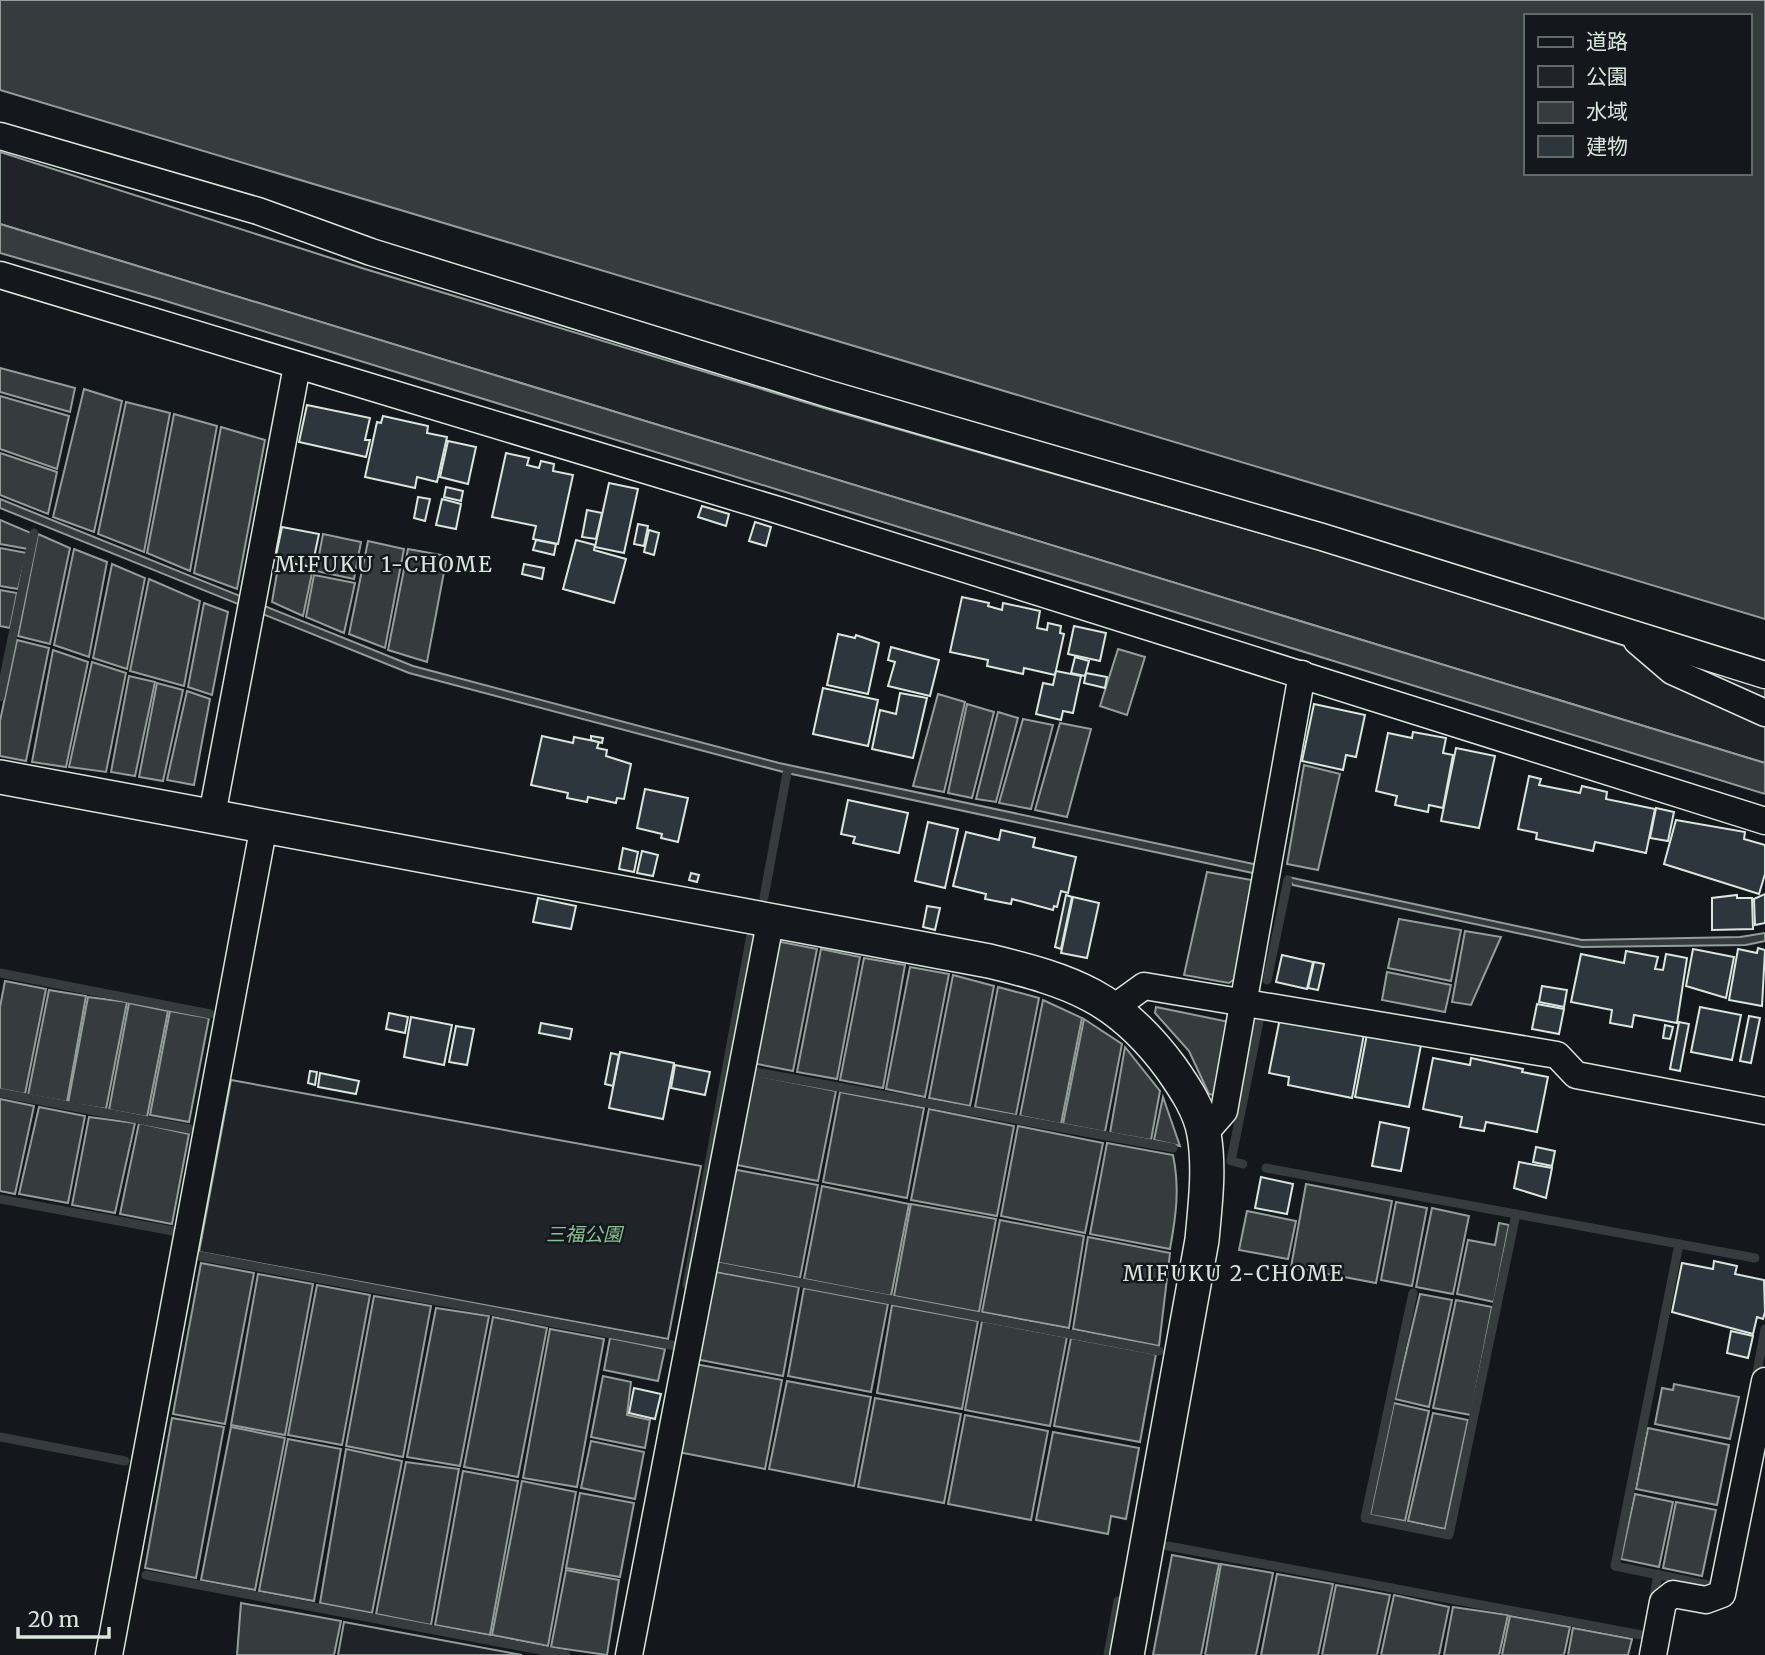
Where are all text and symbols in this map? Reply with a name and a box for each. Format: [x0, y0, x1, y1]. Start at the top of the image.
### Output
legend [1524, 14, 1751, 175]
text: 道路 [1586, 28, 1628, 55]
text: 公園 [1586, 63, 1628, 90]
text: 水域 [1586, 98, 1628, 125]
text: 建物 [1586, 133, 1628, 160]
district label: MIFUKU 1-CHOME [275, 551, 494, 578]
park label: 三福公園 [546, 1222, 625, 1246]
district label: MIFUKU 2-CHOME [1123, 1260, 1345, 1287]
scale bar [18, 1596, 108, 1640]
text: 20 m [28, 1606, 80, 1633]

